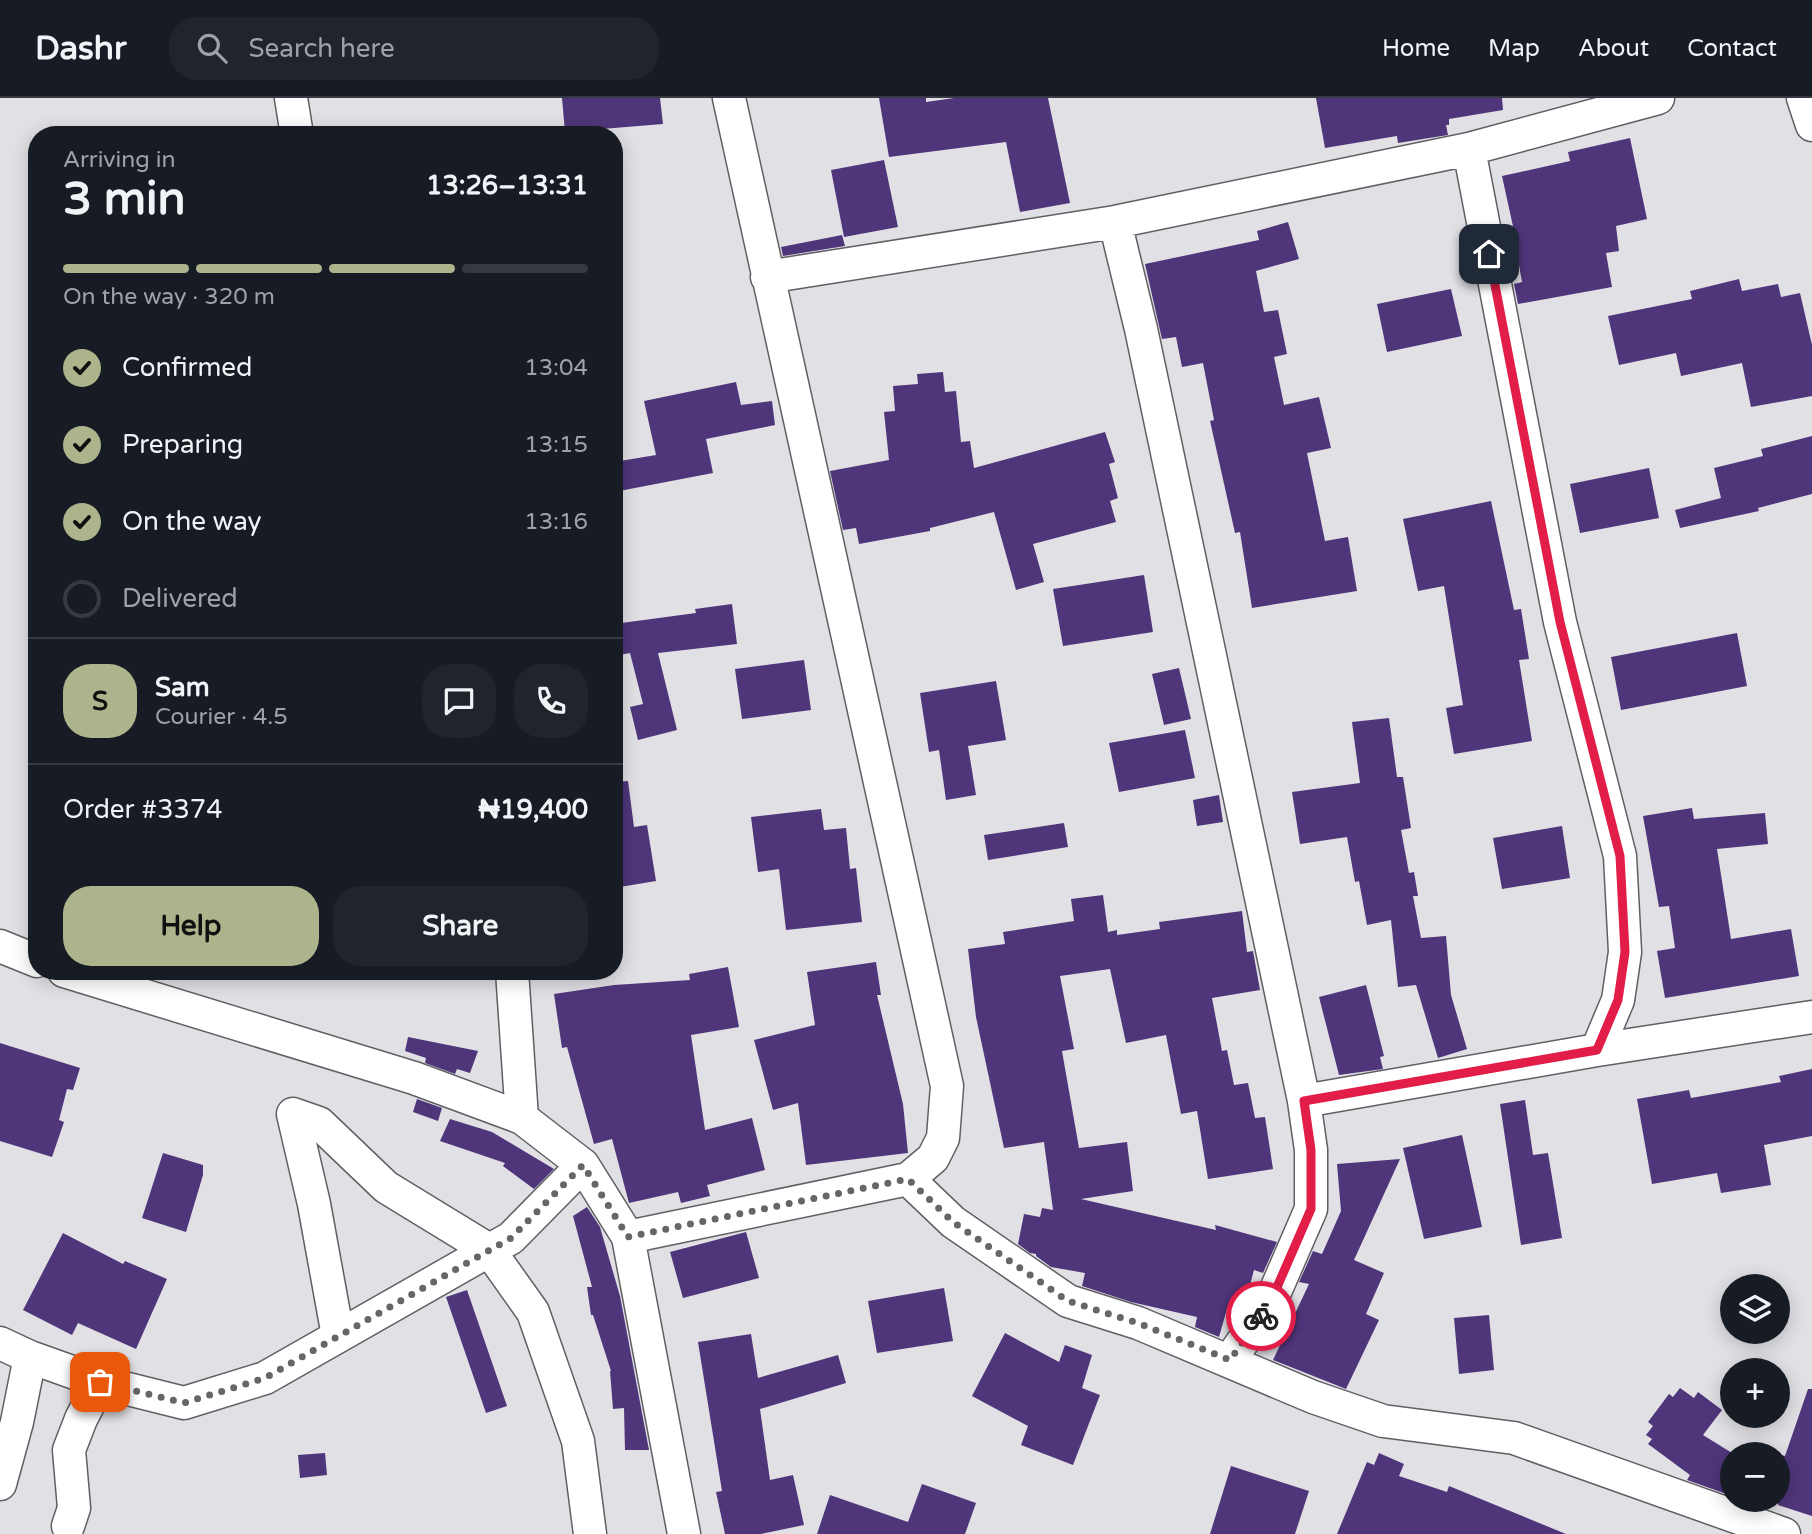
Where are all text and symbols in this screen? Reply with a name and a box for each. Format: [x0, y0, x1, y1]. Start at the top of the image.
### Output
search box [169, 17, 659, 80]
text: Dashr [35, 29, 127, 68]
icon: search [193, 29, 231, 67]
text: Search here [249, 33, 395, 64]
text: Home [1382, 34, 1450, 63]
text: Map [1488, 34, 1540, 63]
text: About [1578, 34, 1649, 63]
text: Contact [1687, 34, 1777, 63]
text: Arriving in [63, 146, 176, 174]
text: 13:26–13:31 [426, 170, 588, 201]
text: 3 min [63, 172, 186, 227]
pin [1459, 224, 1519, 284]
icon: home [1470, 235, 1508, 273]
text: On the way · 320 m [63, 283, 275, 311]
icon: check [63, 349, 101, 387]
text: Confirmed [122, 352, 252, 383]
text: 13:04 [524, 354, 588, 382]
icon: check [63, 426, 101, 464]
text: Preparing [122, 429, 243, 460]
text: 13:15 [524, 431, 588, 459]
icon: check [63, 503, 101, 541]
text: On the way [122, 506, 262, 537]
text: 13:16 [524, 508, 588, 536]
text: Delivered [122, 583, 238, 614]
button: chat [422, 664, 496, 738]
button: phone [514, 664, 588, 738]
text: Sam [155, 672, 210, 703]
text: S [92, 686, 108, 717]
text: Courier · 4.5 [155, 703, 288, 731]
text: Order #3374 [63, 794, 223, 825]
text: ₦19,400 [478, 794, 588, 825]
button: Help [63, 886, 319, 966]
button: Share [333, 886, 588, 966]
map controls [1720, 1274, 1790, 1512]
button: layers [1720, 1274, 1790, 1344]
courier [1226, 1281, 1296, 1351]
icon: bike [1242, 1297, 1280, 1335]
pin [70, 1352, 130, 1412]
button: + [1720, 1358, 1790, 1428]
icon: bag [81, 1363, 119, 1401]
button: − [1720, 1442, 1790, 1512]

